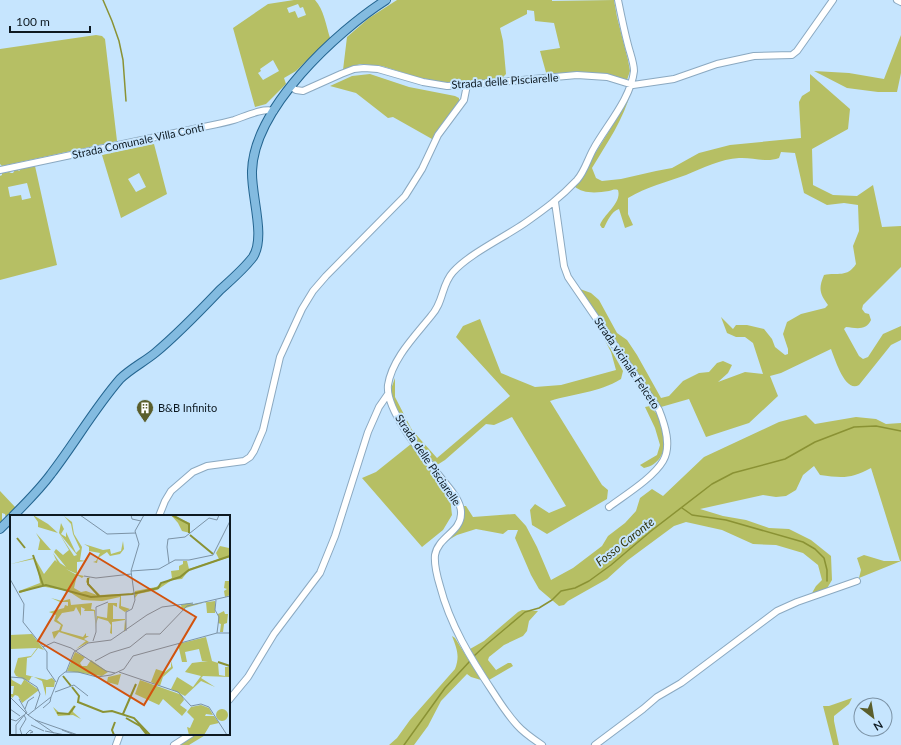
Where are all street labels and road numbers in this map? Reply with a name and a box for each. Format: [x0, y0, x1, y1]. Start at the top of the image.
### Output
street label: Strada delle Pisciarelle [451, 70, 559, 91]
street label: Strada Comunale Villa Conti [71, 120, 205, 161]
street label: Strada vicinale Felceto [592, 315, 663, 411]
street label: Strada delle Pisciarelle [393, 412, 464, 508]

